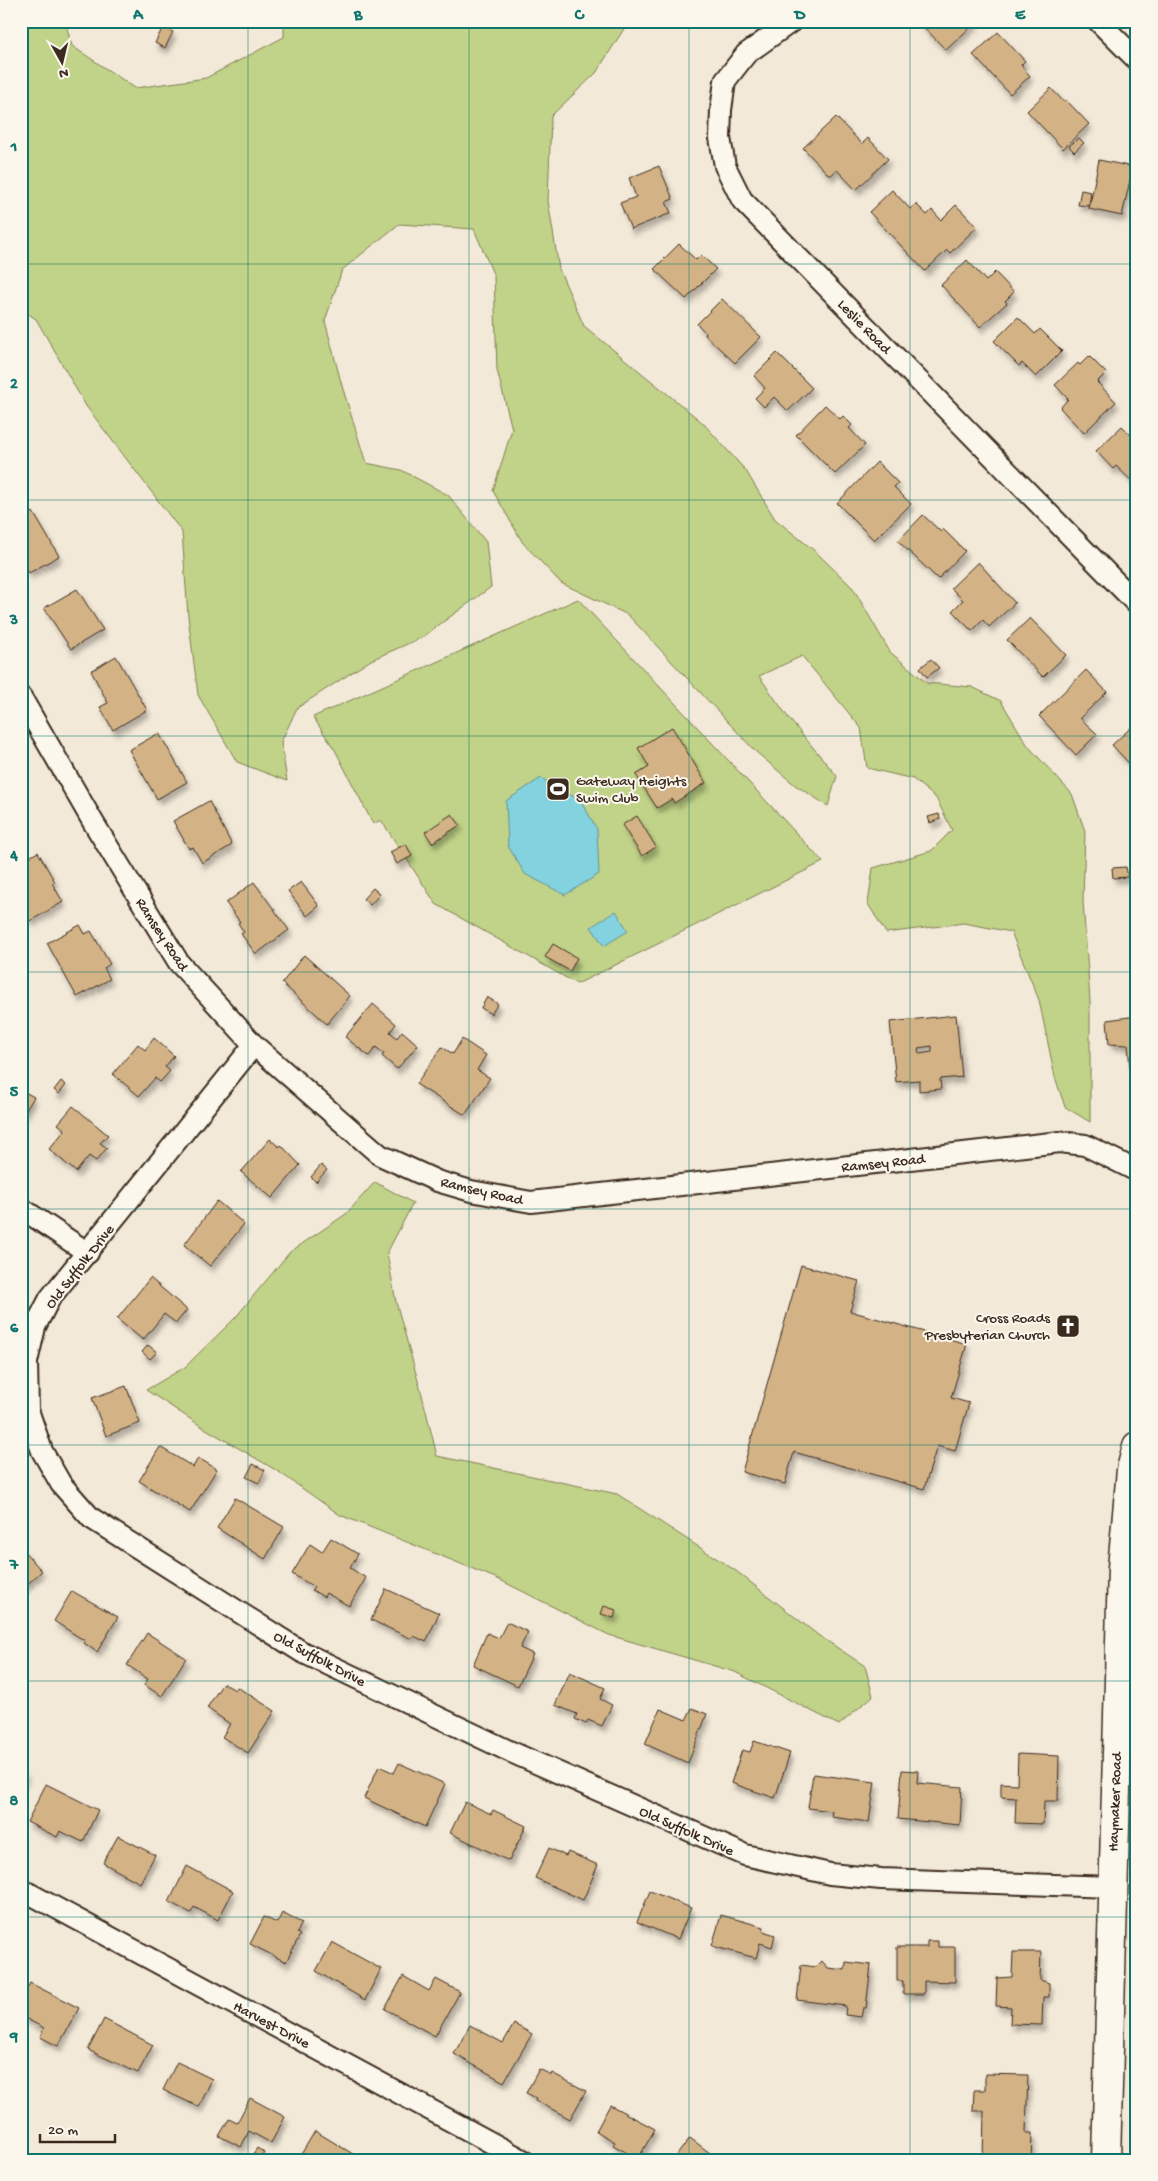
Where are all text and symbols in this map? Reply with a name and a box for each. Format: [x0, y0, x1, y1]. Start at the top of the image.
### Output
text: A [132, 7, 144, 26]
text: B [353, 7, 363, 26]
text: C [574, 7, 585, 26]
text: D [793, 7, 806, 26]
text: E [1015, 7, 1026, 26]
north arrow [38, 38, 88, 88]
text: N [58, 63, 69, 81]
text: 1 [10, 139, 17, 158]
street label: Leslie Road [833, 296, 895, 359]
text: 2 [10, 376, 18, 395]
text: 3 [9, 612, 18, 631]
place label: Gateway Heights Swim Club [576, 773, 687, 808]
sports icon: Gateway Heights Swim Club [545, 776, 571, 802]
text: 4 [9, 848, 18, 867]
street label: Ramsey Road [131, 895, 192, 976]
text: 5 [10, 1084, 19, 1103]
street label: Ramsey Road [841, 1151, 927, 1177]
street label: Ramsey Road [439, 1174, 526, 1210]
street label: Old Suffolk Drive [42, 1221, 119, 1313]
place label: Cross Roads Presbyterian Church [924, 1310, 1050, 1345]
church icon: Cross Roads Presbyterian Church [1055, 1313, 1081, 1339]
text: 6 [10, 1320, 19, 1339]
text: 7 [9, 1557, 19, 1576]
street label: Old Suffolk Drive [270, 1628, 368, 1692]
street label: Haymaker Road [1105, 1751, 1127, 1852]
text: 8 [10, 1793, 19, 1812]
street label: Old Suffolk Drive [636, 1803, 737, 1861]
street label: Harvest Drive [230, 1998, 313, 2054]
text: 9 [9, 2029, 18, 2048]
scale bar [40, 2111, 115, 2143]
text: 20 m [48, 2122, 78, 2140]

